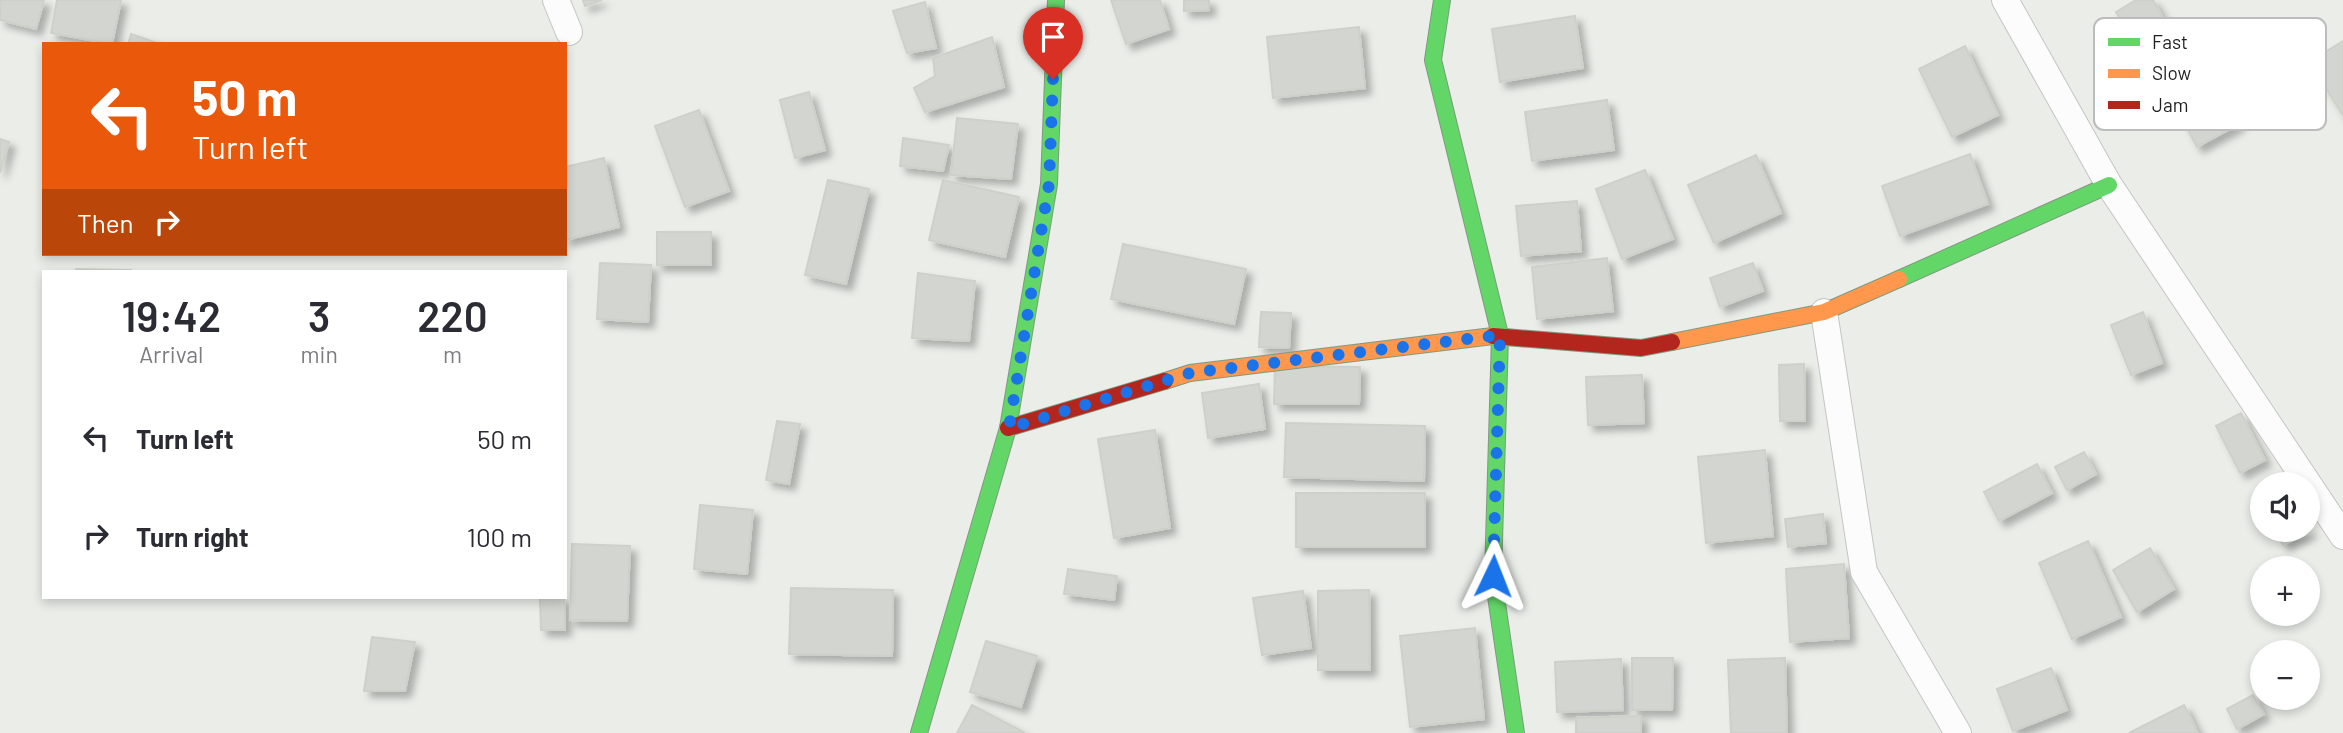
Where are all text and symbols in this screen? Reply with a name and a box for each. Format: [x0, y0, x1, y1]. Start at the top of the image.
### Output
pin [1023, 7, 1083, 79]
icon: arrive [1034, 18, 1072, 56]
legend [2094, 18, 2326, 130]
text: Fast [2152, 30, 2188, 53]
text: Slow [2152, 61, 2191, 84]
text: 50 m [192, 67, 297, 126]
icon: left [77, 70, 168, 161]
text: Jam [2152, 93, 2188, 116]
text: Turn left [192, 127, 309, 165]
icon: right [148, 203, 186, 241]
text: Then [77, 207, 134, 238]
text: 19:42 [121, 290, 221, 340]
text: 3 [308, 290, 330, 340]
text: 220 [417, 290, 487, 340]
text: Arrival [139, 340, 203, 368]
text: min [301, 340, 338, 368]
text: m [443, 340, 462, 368]
icon: left [77, 419, 115, 457]
text: Turn left [136, 423, 234, 454]
text: 50 m [477, 423, 532, 454]
map controls [2250, 472, 2320, 710]
button: sound [2250, 472, 2320, 542]
icon: right [77, 517, 115, 555]
text: Turn right [136, 521, 249, 552]
text: 100 m [467, 521, 532, 552]
position arrow [1456, 539, 1530, 613]
button: + [2250, 556, 2320, 626]
button: − [2250, 640, 2320, 710]

